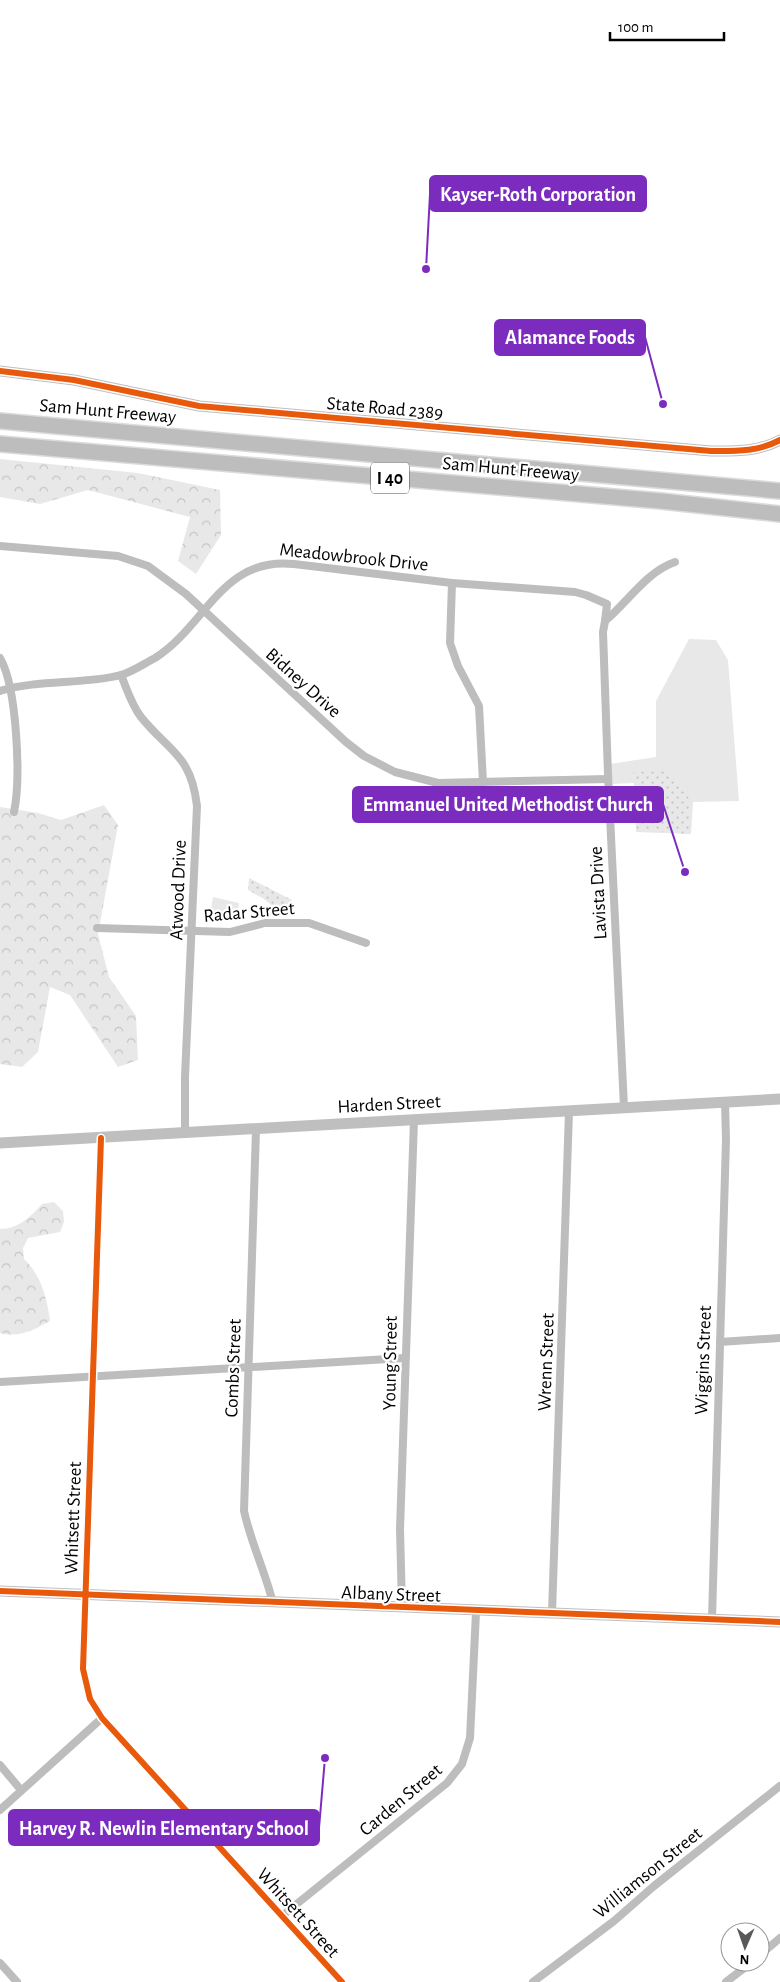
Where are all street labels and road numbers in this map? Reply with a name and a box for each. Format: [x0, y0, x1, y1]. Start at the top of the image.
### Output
street label: State Road 2389 [326, 394, 444, 423]
street label: Sam Hunt Freeway [39, 396, 177, 427]
street label: Sam Hunt Freeway [442, 454, 580, 485]
road number: I 40 [371, 462, 409, 493]
street label: Meadowbrook Drive [279, 540, 429, 575]
street label: Bidney Drive [262, 645, 344, 722]
street label: Atwood Drive [167, 840, 190, 941]
street label: Lavista Drive [587, 846, 610, 940]
street label: Radar Street [203, 899, 295, 926]
street label: Harden Street [337, 1092, 441, 1117]
street label: Wiggins Street [692, 1305, 715, 1415]
street label: Wrenn Street [535, 1313, 558, 1411]
street label: Young Street [380, 1316, 401, 1410]
street label: Combs Street [222, 1319, 245, 1418]
street label: Whitsett Street [62, 1461, 85, 1575]
street label: Albany Street [341, 1583, 441, 1606]
street label: Carden Street [356, 1760, 446, 1840]
street label: Williamson Street [590, 1824, 706, 1922]
street label: Whitsett Street [253, 1865, 343, 1961]

